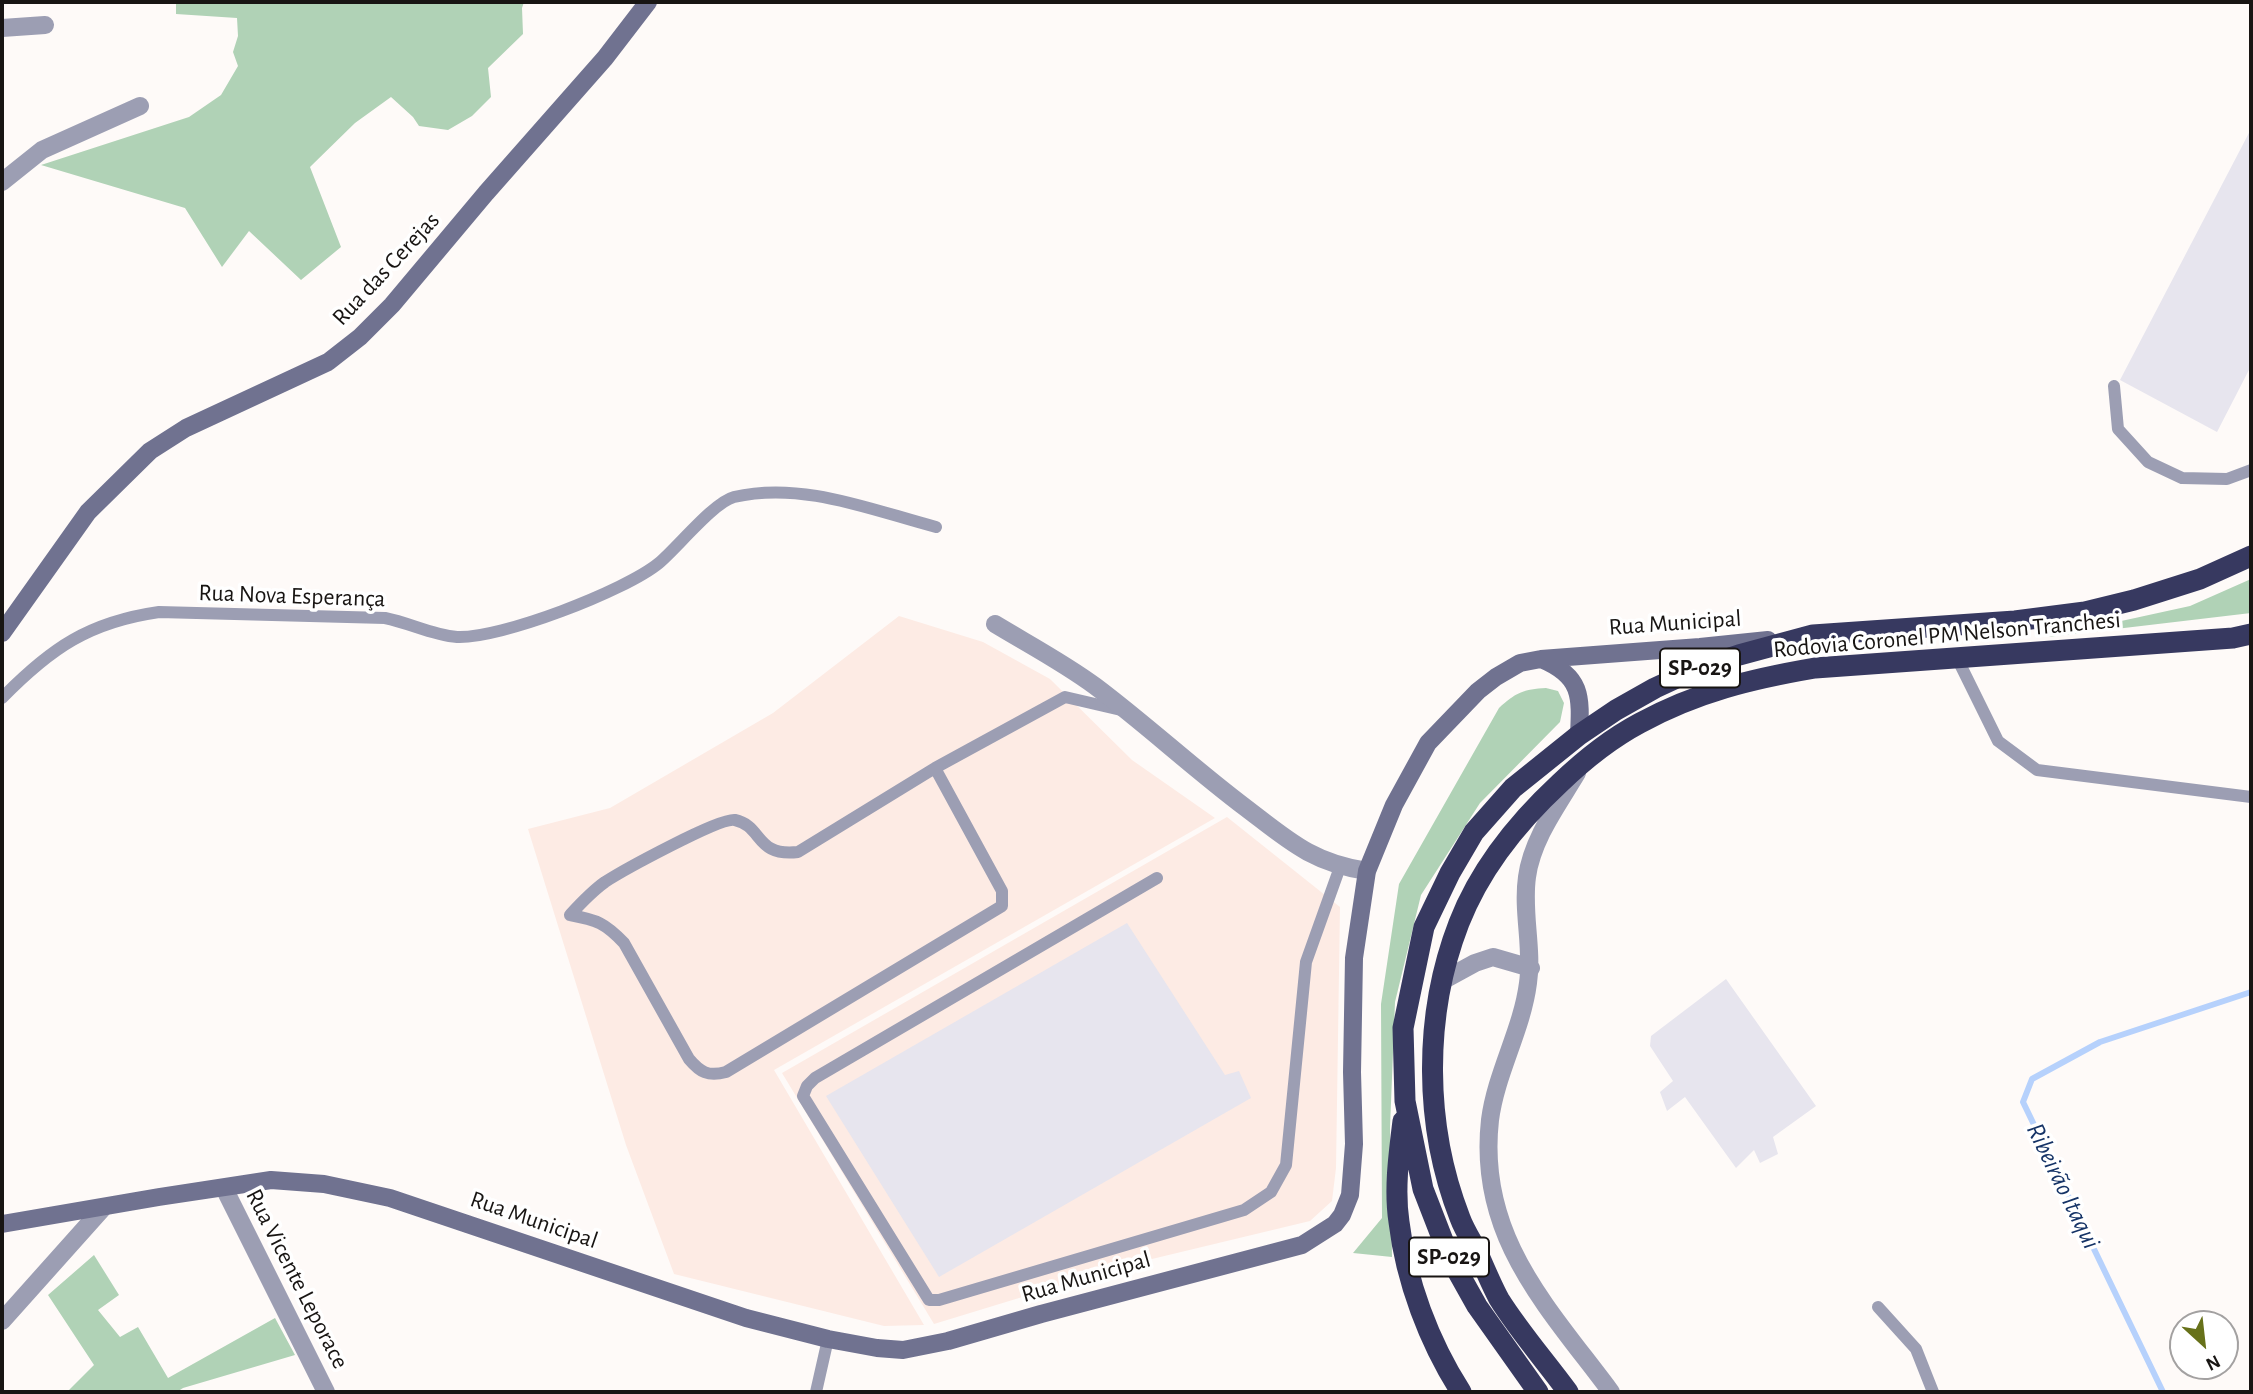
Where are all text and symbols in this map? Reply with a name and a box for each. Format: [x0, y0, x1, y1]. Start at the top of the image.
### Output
street label: Rua das Cerejas [326, 206, 446, 332]
street label: Rua Nova Esperança [198, 578, 386, 614]
street label: Rua Municipal [1608, 604, 1742, 642]
street label: Rodovia Coronel PM Nelson Tranchesi [1772, 605, 2122, 665]
road number: SP-029 [1660, 648, 1740, 688]
water label: Ribeirão Itaqui [2019, 1118, 2107, 1254]
street label: Rua Vicente Leporace [239, 1184, 355, 1374]
street label: Rua Municipal [466, 1185, 602, 1255]
road number: SP-029 [1409, 1238, 1489, 1276]
street label: Rua Municipal [1018, 1245, 1154, 1309]
north arrow [2169, 1310, 2239, 1380]
text: N [2203, 1351, 2223, 1374]

